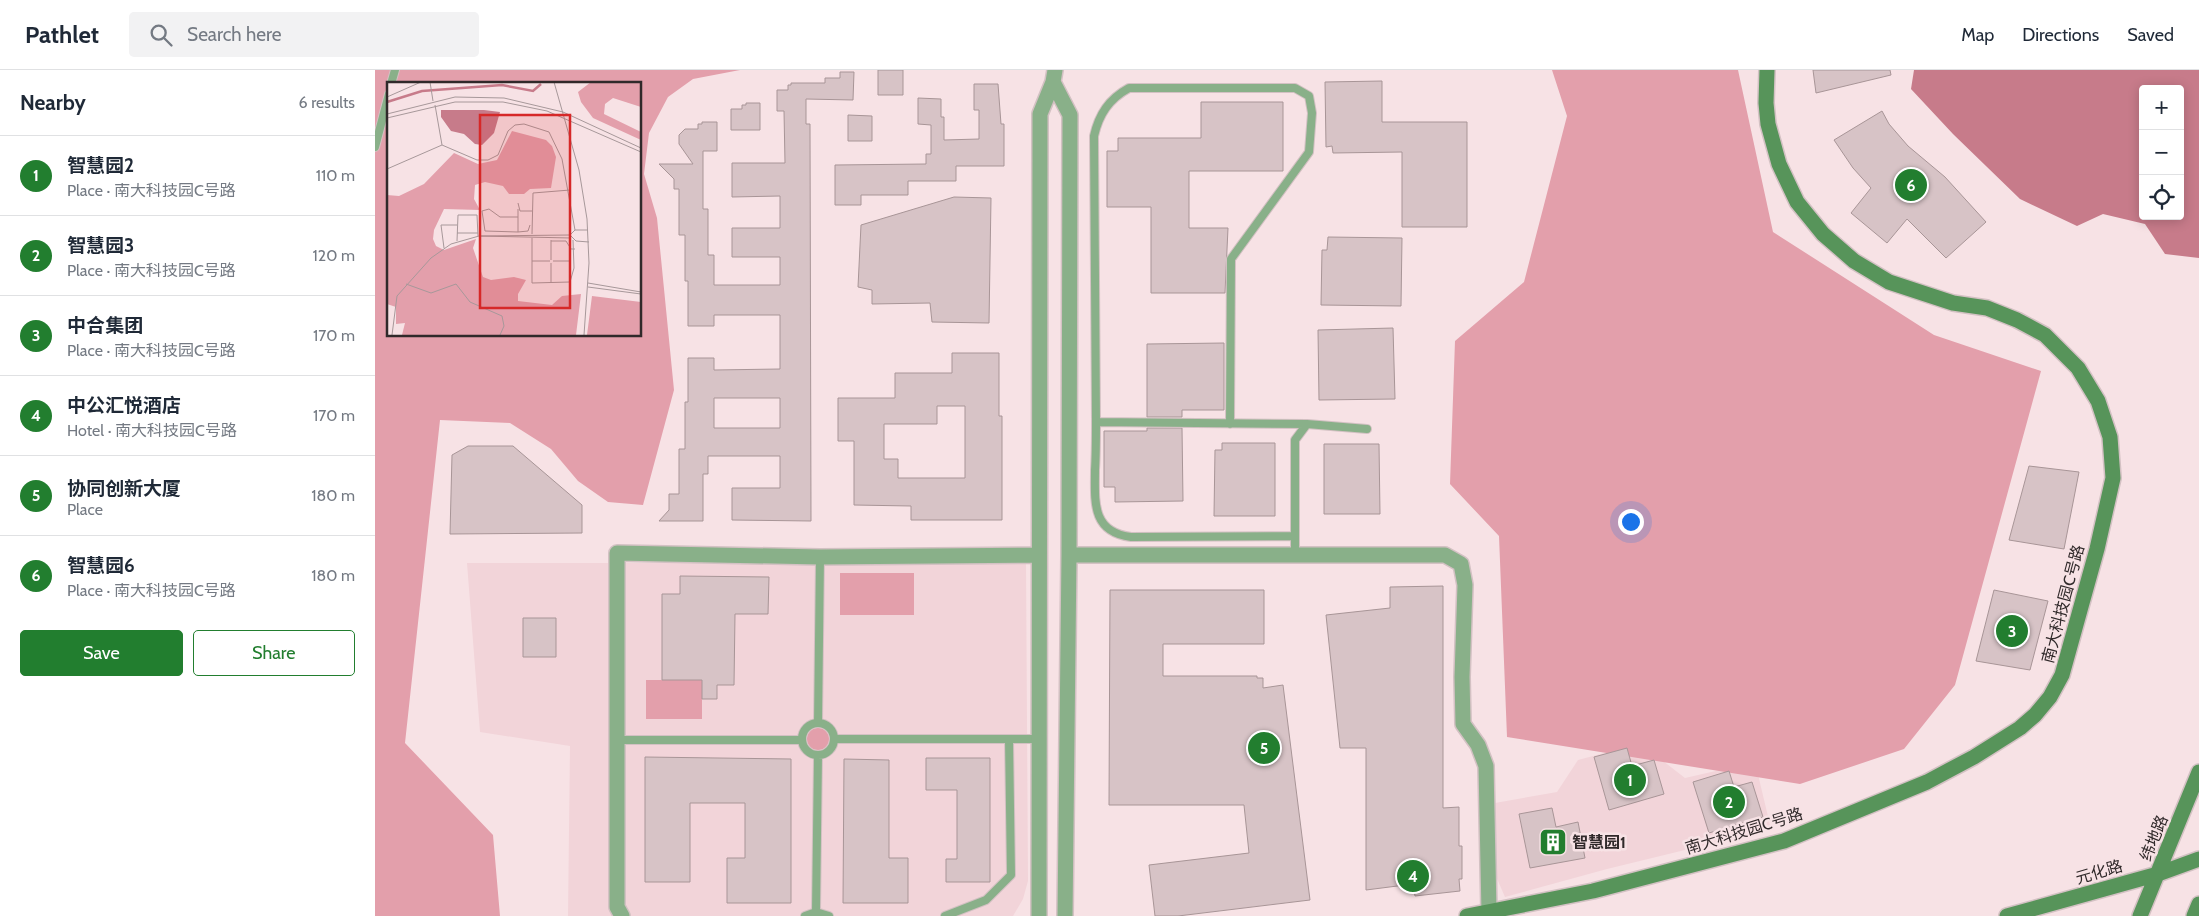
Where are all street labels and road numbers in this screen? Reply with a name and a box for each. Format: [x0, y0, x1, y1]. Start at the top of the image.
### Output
street label: 南大科技园C号路 [2038, 543, 2088, 665]
street label: 南大科技园C号路 [1683, 804, 1805, 858]
street label: 纬地路 [2136, 812, 2172, 864]
street label: 元化路 [2073, 856, 2125, 888]

